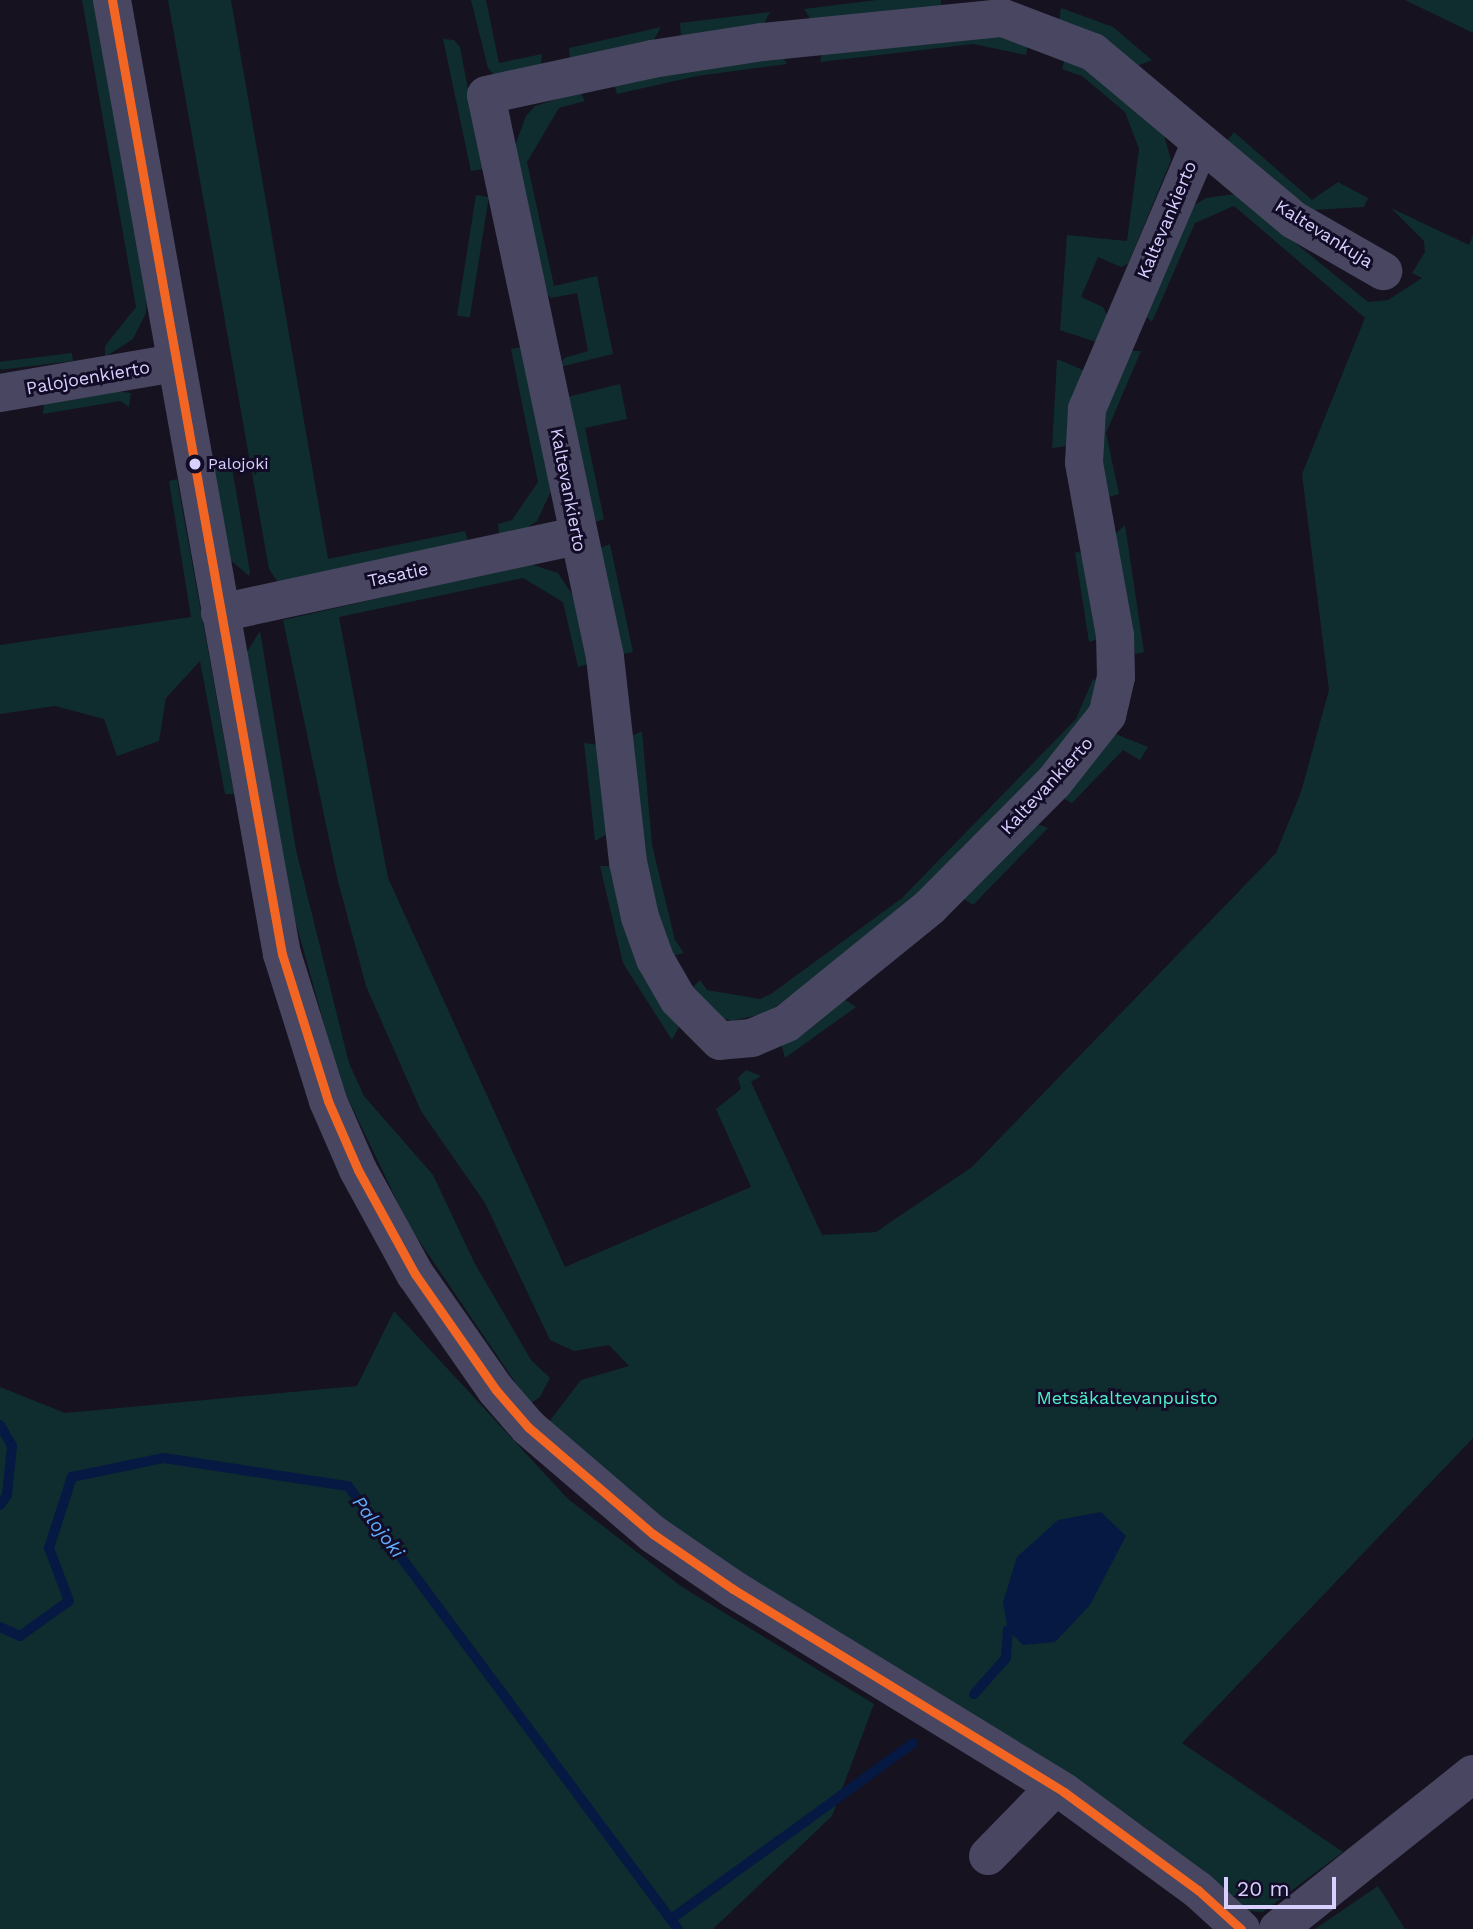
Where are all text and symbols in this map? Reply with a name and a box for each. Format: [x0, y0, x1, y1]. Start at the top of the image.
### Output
street label: Kaltevankierto [1133, 158, 1201, 282]
street label: Kaltevankuja [1271, 195, 1377, 273]
street label: Palojoenkierto [25, 357, 151, 399]
street label: Kaltevankierto [545, 426, 591, 554]
place label: Palojoki [208, 454, 268, 474]
marker: Palojoki [188, 457, 202, 471]
street label: Tasatie [366, 558, 430, 592]
street label: Kaltevankierto [996, 733, 1098, 839]
park label: Metsäkaltevanpuisto [1036, 1387, 1218, 1409]
water label: Palojoki [347, 1492, 409, 1562]
scale bar [1228, 1862, 1340, 1906]
text: 20 m [1237, 1876, 1289, 1901]

